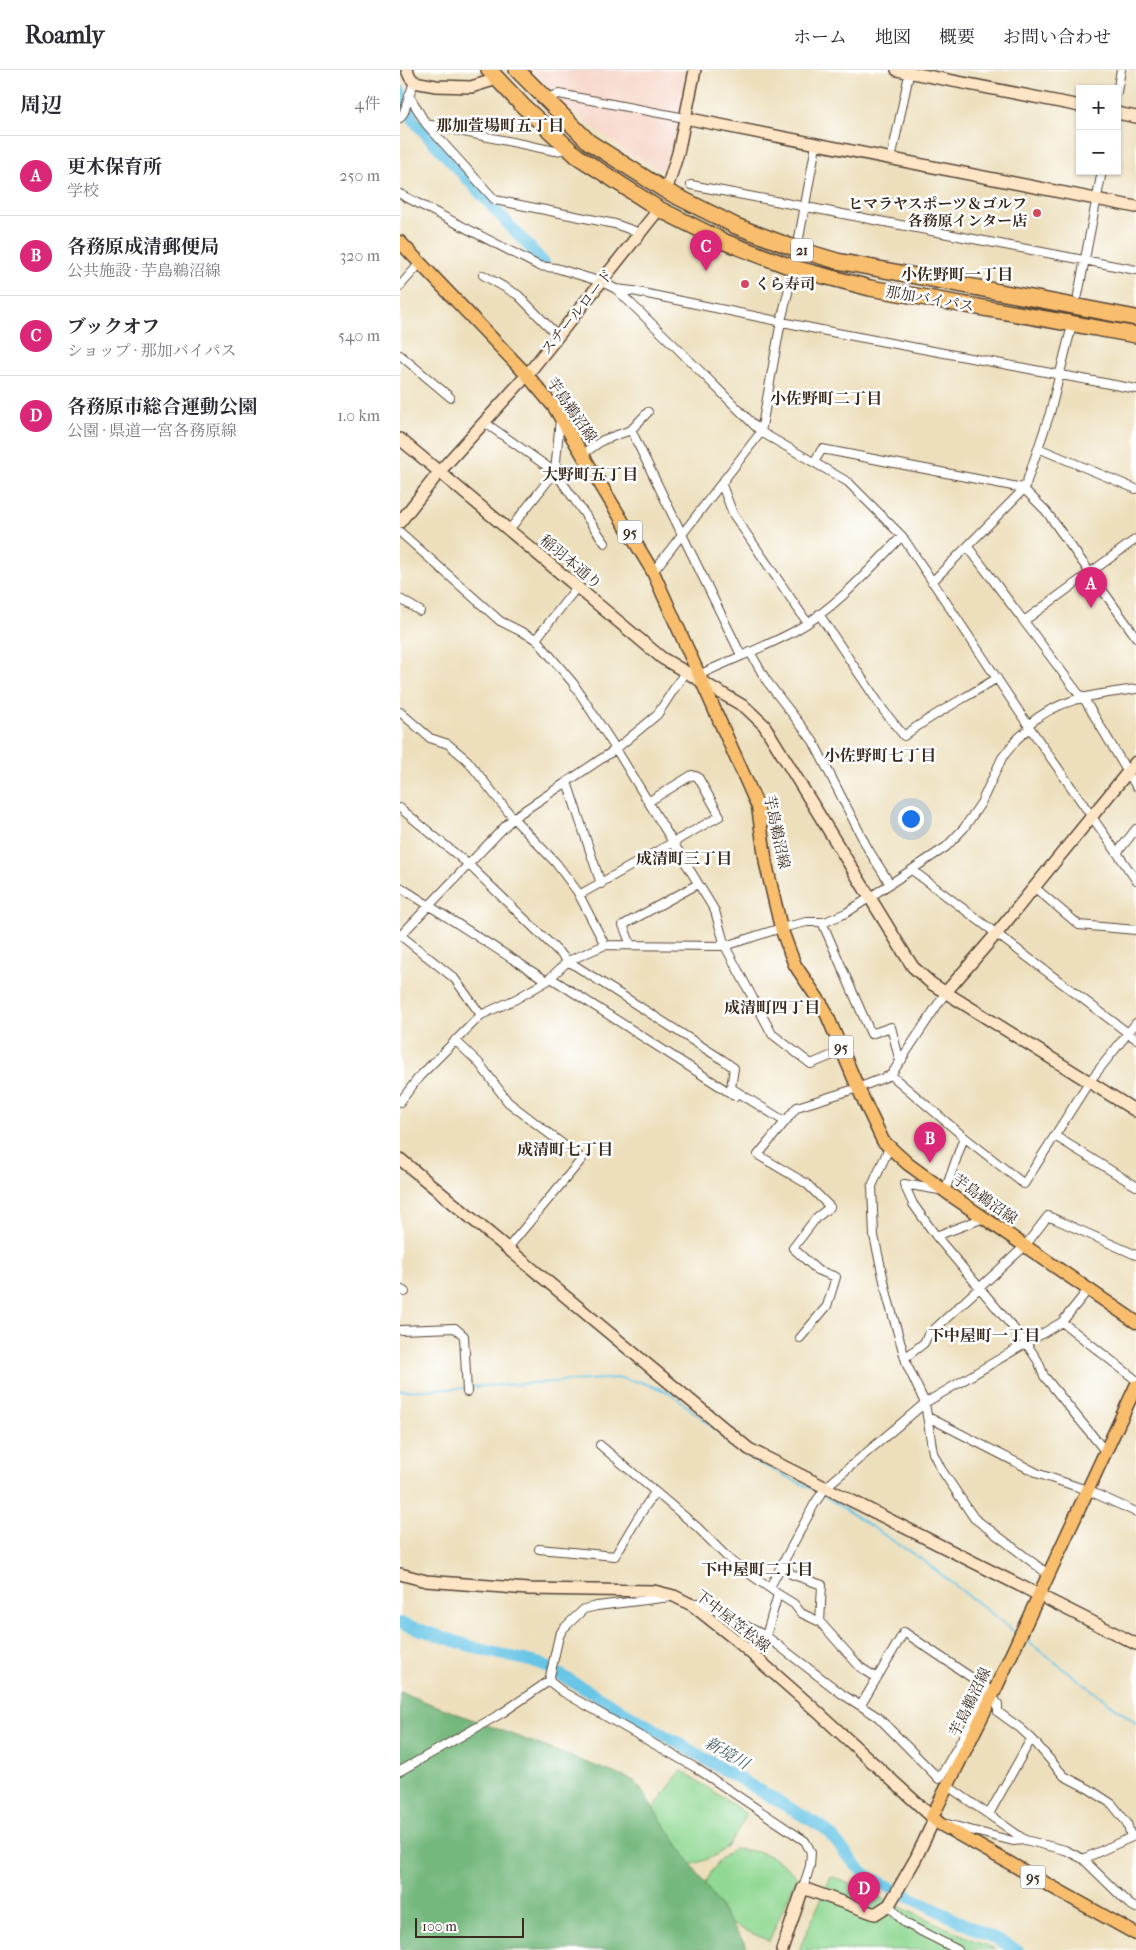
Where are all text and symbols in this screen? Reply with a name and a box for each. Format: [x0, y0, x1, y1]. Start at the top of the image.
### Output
text: Roamly [25, 21, 104, 49]
text: ホーム [793, 27, 847, 48]
text: 地図 [875, 27, 911, 48]
text: 概要 [939, 27, 975, 48]
text: お問い合わせ [1003, 27, 1111, 48]
map controls [1076, 85, 1121, 175]
button: + [1076, 85, 1121, 130]
text: 周辺 [20, 93, 62, 117]
text: 4件 [355, 94, 380, 113]
district label: 那加萱場町五丁目 [436, 116, 564, 135]
button: − [1076, 130, 1121, 175]
text: 更木保育所 [67, 156, 162, 178]
text: A [31, 166, 41, 185]
text: 250 m [339, 166, 380, 185]
text: 学校 [67, 181, 99, 200]
place label: ヒマラヤスポーツ＆ゴルフ 各務原インター店 [848, 195, 1027, 230]
marker: ヒマラヤスポーツ＆ゴルフ 各務原インター店 [1031, 207, 1043, 219]
pin: C [690, 230, 722, 271]
text: 各務原成清郵便局 [67, 236, 219, 258]
road number: 21 [791, 238, 813, 262]
text: B [31, 246, 41, 265]
text: 320 m [340, 246, 380, 265]
text: 公共施設 · 芋島鵜沼線 [67, 261, 221, 280]
district label: 小佐野町一丁目 [901, 265, 1013, 284]
street label: スチールロード [537, 266, 617, 358]
place label: くら寿司 [755, 275, 815, 293]
marker: くら寿司 [739, 278, 751, 290]
street label: 那加バイパス [884, 282, 976, 316]
text: ブックオフ [67, 316, 160, 338]
text: C [31, 326, 41, 345]
text: 540 m [338, 326, 380, 345]
text: ショップ · 那加バイパス [67, 341, 236, 360]
street label: 芋島鵜沼線 [543, 374, 601, 446]
district label: 小佐野町二丁目 [770, 389, 882, 408]
text: 各務原市総合運動公園 [67, 396, 257, 418]
text: D [30, 406, 42, 425]
text: 1.0 km [337, 406, 380, 425]
text: 公園 · 県道一宮各務原線 [67, 421, 237, 440]
district label: 大野町五丁目 [542, 465, 638, 484]
road number: 95 [618, 521, 642, 544]
street label: 稲羽本通り [536, 531, 606, 593]
pin: A [1075, 567, 1107, 608]
district label: 小佐野町七丁目 [824, 746, 936, 765]
street label: 芋島鵜沼線 [760, 793, 794, 871]
your location [898, 806, 924, 832]
district label: 成清町三丁目 [636, 849, 732, 868]
district label: 成清町四丁目 [724, 998, 820, 1017]
road number: 95 [828, 1036, 854, 1059]
pin: B [914, 1122, 946, 1163]
district label: 成清町七丁目 [517, 1140, 613, 1159]
street label: 芋島鵜沼線 [949, 1170, 1021, 1228]
district label: 下中屋町一丁目 [928, 1326, 1040, 1345]
district label: 下中屋町二丁目 [701, 1560, 813, 1579]
street label: 下中屋笠松線 [692, 1586, 774, 1656]
street label: 芋島鵜沼線 [945, 1664, 995, 1740]
water label: 新境川 [701, 1733, 754, 1774]
road number: 95 [1020, 1865, 1046, 1888]
pin: D [848, 1872, 880, 1913]
scale bar [415, 1915, 524, 1938]
text: 100 m [422, 1918, 457, 1935]

